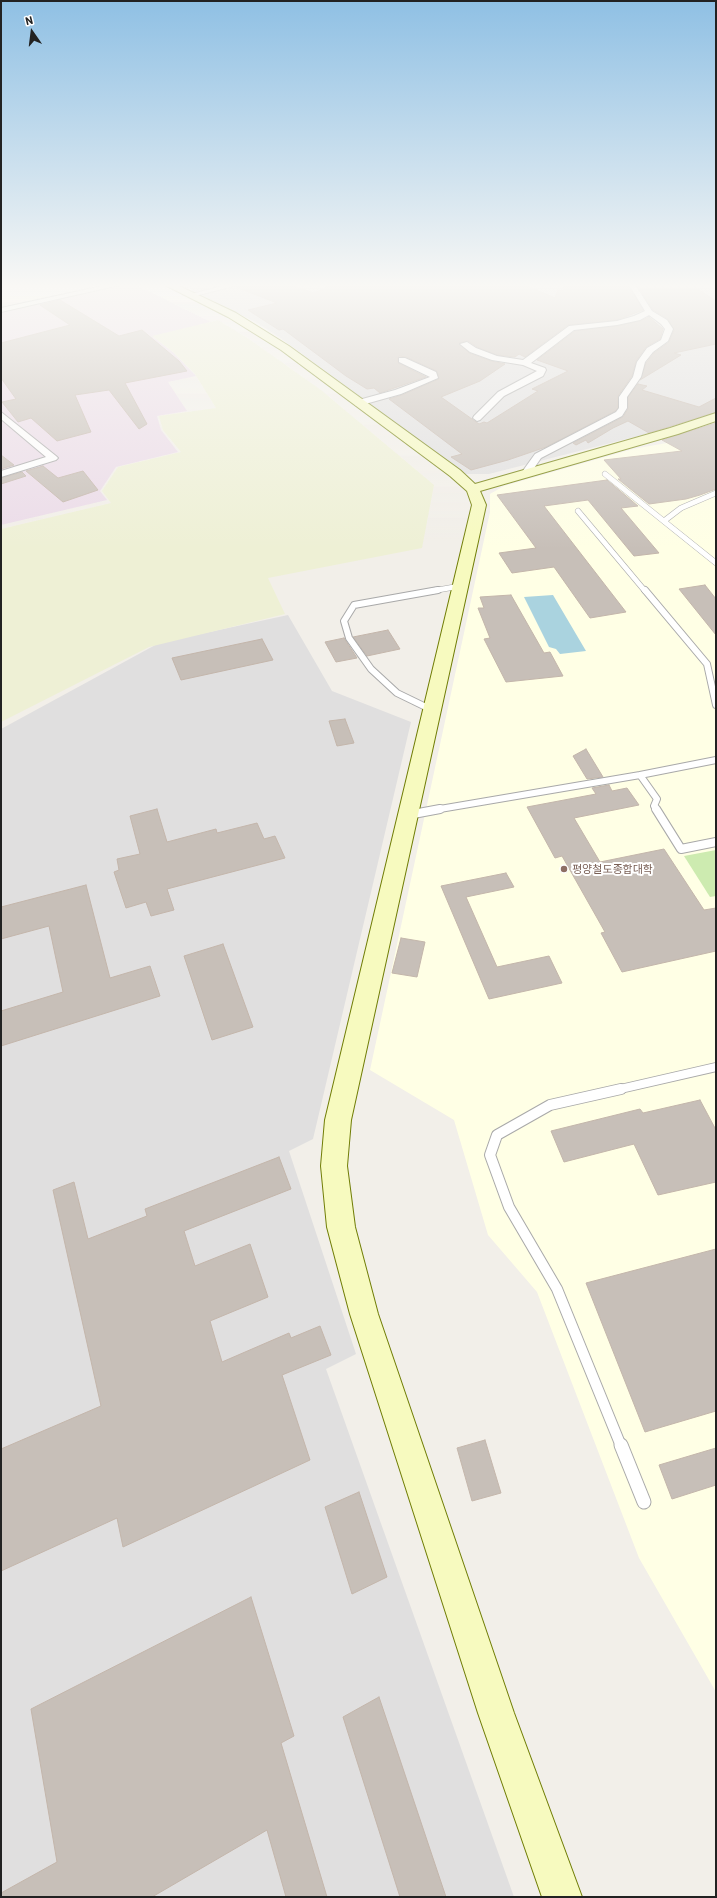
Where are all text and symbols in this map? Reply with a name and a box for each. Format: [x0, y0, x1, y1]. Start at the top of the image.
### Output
north arrow [12, 12, 52, 52]
text: N [24, 13, 34, 27]
place label: 평양철도종합대학 [572, 862, 653, 876]
marker: 평양철도종합대학 [559, 864, 569, 874]

